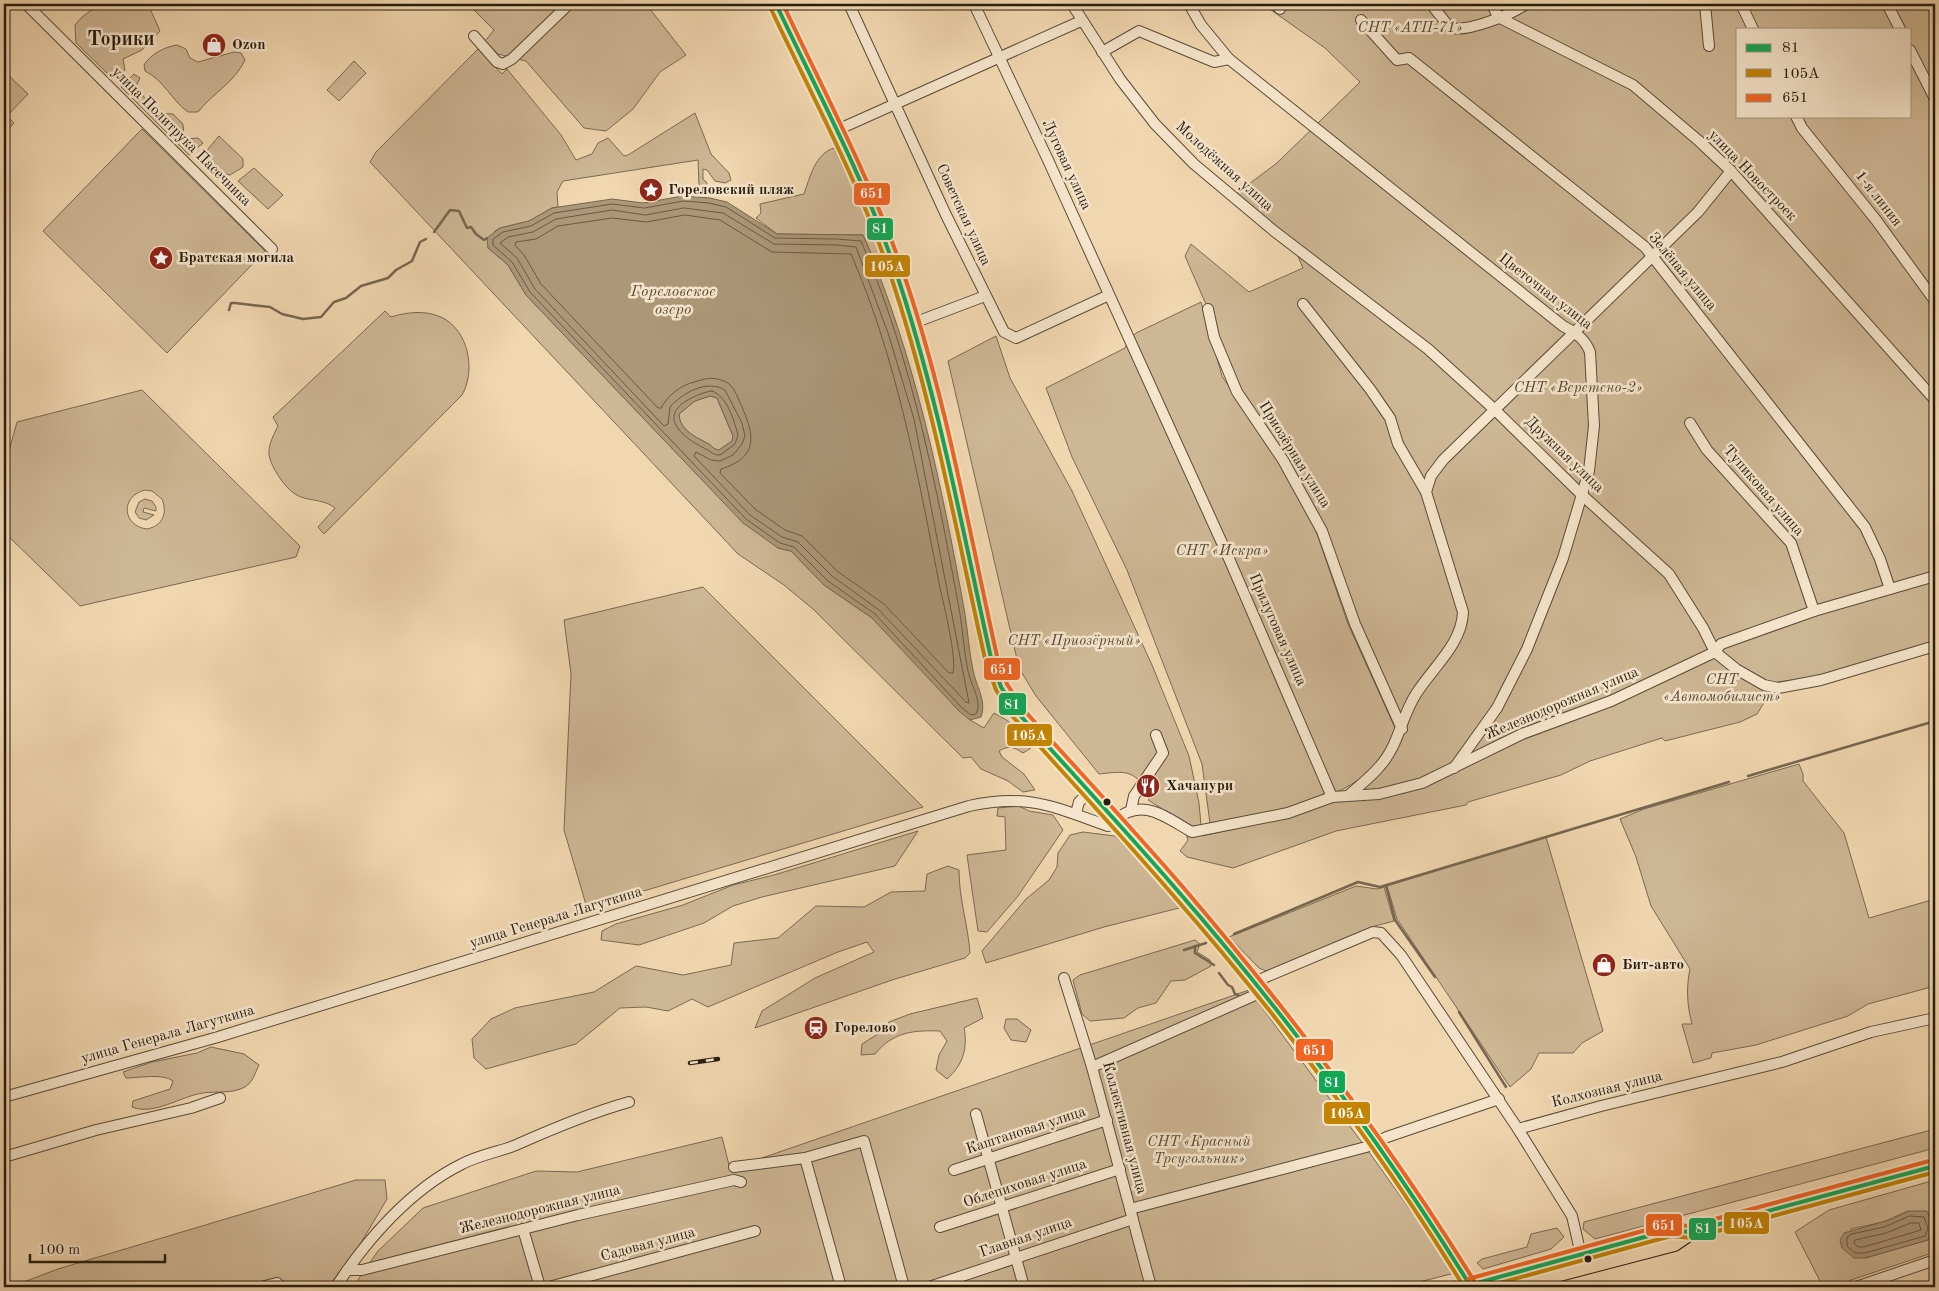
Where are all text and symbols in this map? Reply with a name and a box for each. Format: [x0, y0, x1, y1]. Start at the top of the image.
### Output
park label: СНТ «АТП-71» [1358, 21, 1462, 36]
legend [1736, 28, 1912, 118]
district label: Торики [87, 30, 155, 50]
shop icon: Ozon [201, 32, 227, 58]
place label: Ozon [232, 38, 265, 53]
text: 81 [1782, 41, 1799, 56]
street label: улица Политрука Пасечника [108, 64, 254, 210]
text: 105А [1782, 67, 1820, 82]
text: 651 [1782, 91, 1808, 106]
street label: Луговая улица [1039, 118, 1094, 213]
street label: Молодёжная улица [1172, 119, 1276, 215]
street label: улица Новостроек [1705, 128, 1799, 225]
street label: Советская улица [933, 162, 993, 269]
street label: 1-я линия [1852, 168, 1904, 230]
place icon: Гореловский пляж [638, 177, 664, 203]
line badge: 651 [853, 182, 891, 206]
place label: Гореловский пляж [668, 183, 794, 198]
text: 651 [860, 187, 884, 201]
line badge: 81 [866, 217, 894, 241]
text: 81 [872, 222, 888, 236]
street label: Зелёная улица [1645, 230, 1719, 314]
place icon: Братская могила [148, 245, 174, 271]
place label: Братская могила [178, 251, 295, 266]
street label: Цветочная улица [1495, 251, 1595, 333]
line badge: 105А [864, 254, 911, 278]
text: 105А [870, 260, 905, 274]
water label: Гореловское озеро [629, 284, 716, 318]
park label: СНТ «Веретено-2» [1514, 381, 1642, 396]
street label: Приозёрная улица [1255, 399, 1333, 511]
street label: Дружная улица [1522, 414, 1607, 496]
street label: Тупиковая улица [1720, 443, 1807, 540]
park label: СНТ «Искра» [1176, 544, 1268, 559]
street label: Прилуговая улица [1245, 572, 1309, 689]
park label: СНТ «Приозёрный» [1008, 634, 1141, 649]
line badge: 651 [983, 657, 1021, 681]
text: 651 [990, 663, 1014, 677]
street label: Железнодорожная улица [1483, 665, 1641, 743]
park label: СНТ «Автомобилист» [1664, 673, 1780, 705]
line badge: 81 [998, 692, 1027, 716]
text: 81 [1004, 698, 1020, 712]
line badge: 105А [1006, 723, 1053, 747]
text: 105А [1012, 729, 1047, 743]
restaurant icon: Хачапури [1135, 773, 1161, 799]
place label: Хачапури [1166, 779, 1233, 794]
unlabelled marker [1102, 797, 1112, 807]
street label: улица Генерала Лагуткина [468, 884, 645, 951]
shop icon: Бит-авто [1591, 952, 1617, 978]
place label: Бит-авто [1622, 958, 1684, 973]
street label: улица Генерала Лагуткина [80, 1003, 257, 1067]
station icon: Горелово [803, 1015, 829, 1041]
place label: Горелово [834, 1021, 896, 1036]
line badge: 651 [1295, 1038, 1334, 1062]
text: 651 [1303, 1044, 1327, 1058]
street label: Коллективная улица [1099, 1060, 1149, 1196]
street label: Колхозная улица [1550, 1069, 1664, 1111]
line badge: 81 [1318, 1070, 1346, 1094]
text: 81 [1324, 1076, 1340, 1090]
line badge: 105А [1323, 1101, 1371, 1125]
street label: Каштановая улица [964, 1104, 1088, 1157]
text: 105А [1330, 1107, 1365, 1121]
park label: СНТ «Красный Треугольник» [1147, 1135, 1251, 1167]
street label: Облепиховая улица [962, 1157, 1089, 1211]
street label: Железнодорожная улица [458, 1183, 622, 1237]
line badge: 105А [1723, 1211, 1770, 1235]
line badge: 651 [1645, 1213, 1683, 1237]
street label: Главная улица [978, 1215, 1075, 1261]
line badge: 81 [1688, 1217, 1717, 1241]
text: 105А [1729, 1217, 1764, 1231]
text: 651 [1652, 1219, 1676, 1233]
text: 81 [1695, 1222, 1711, 1236]
street label: Садовая улица [599, 1225, 697, 1265]
scale bar [30, 1231, 165, 1263]
text: 100 m [38, 1243, 80, 1258]
unlabelled marker [1583, 1254, 1593, 1264]

